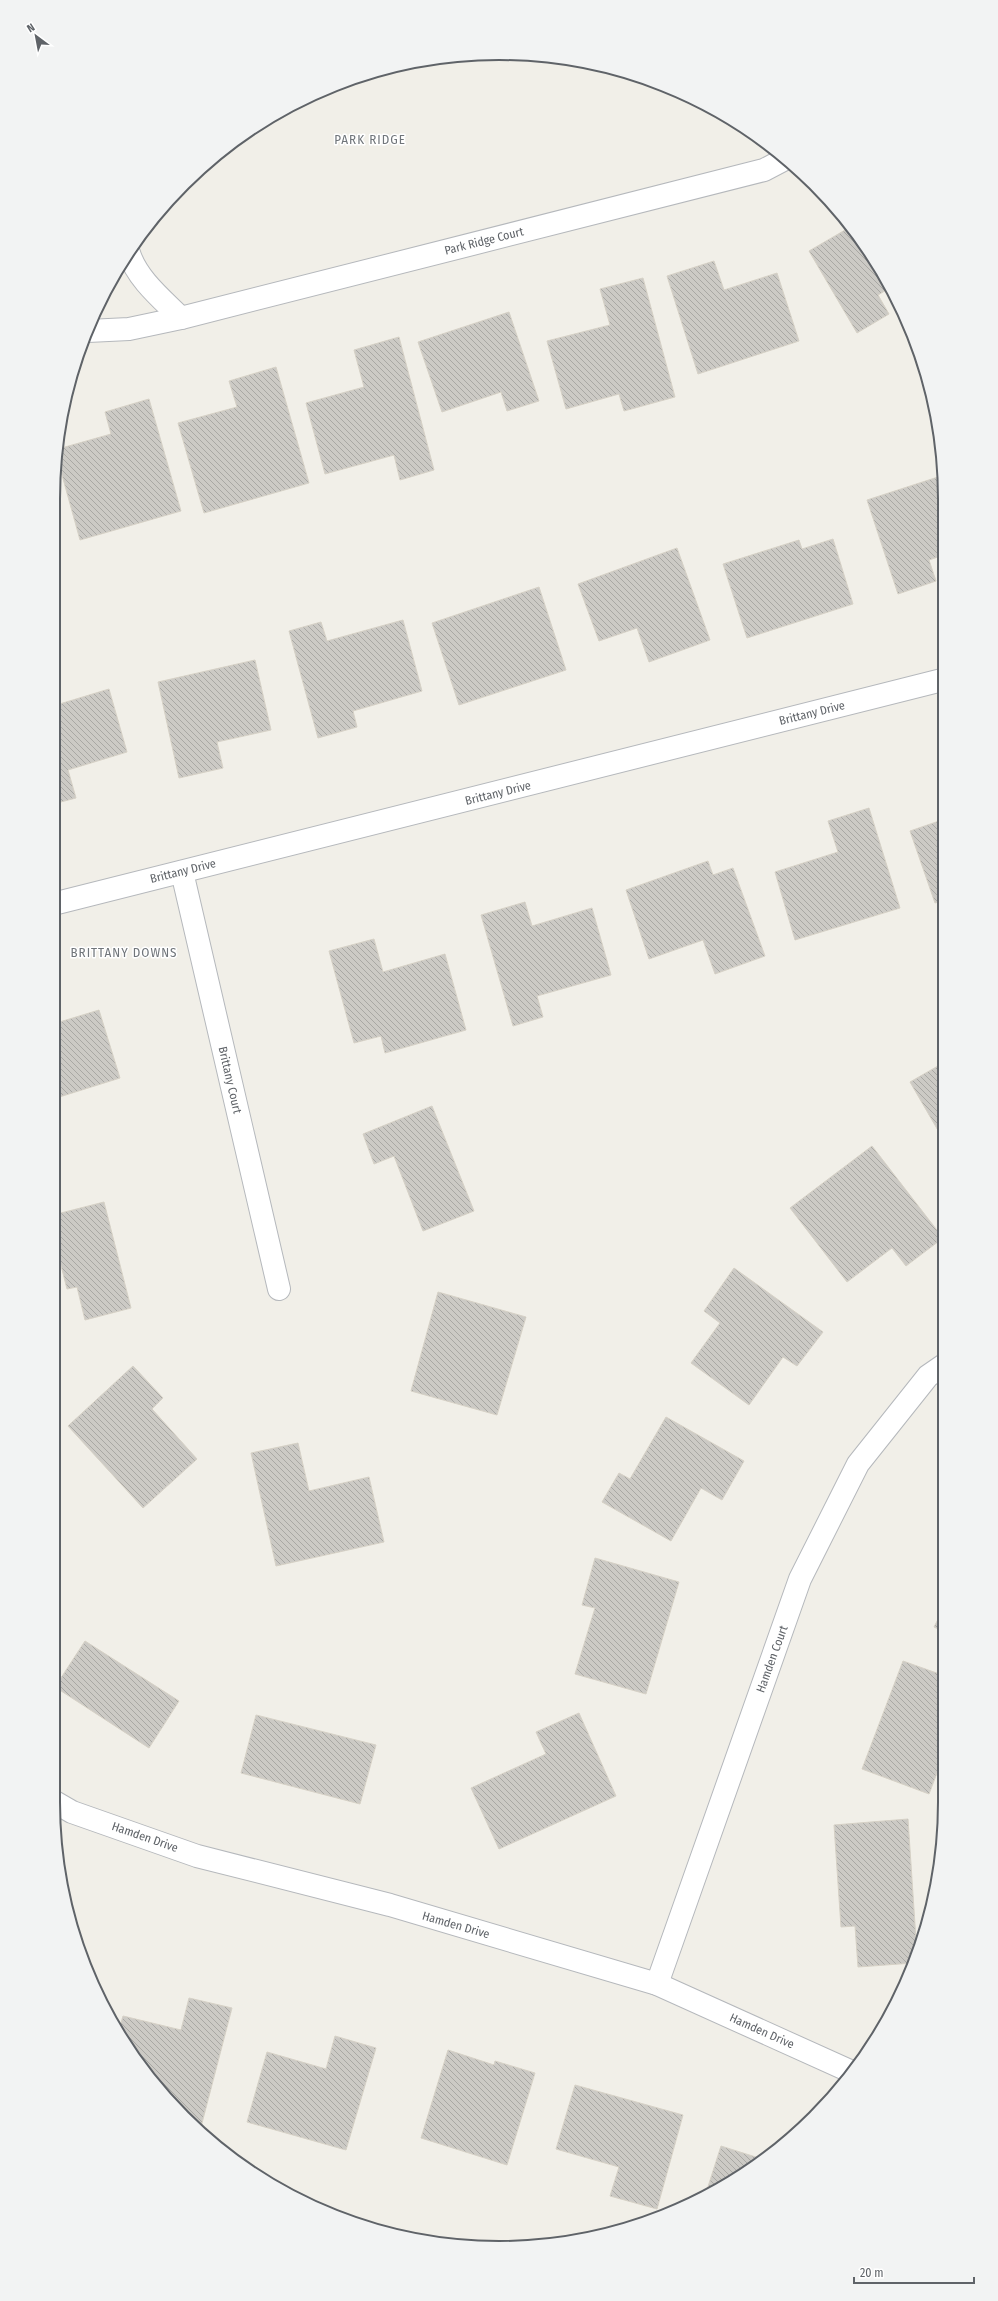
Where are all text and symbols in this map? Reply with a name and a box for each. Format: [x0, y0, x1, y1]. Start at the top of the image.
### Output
north arrow [16, 16, 56, 56]
text: N [25, 21, 37, 35]
district label: PARK RIDGE [334, 132, 406, 147]
street label: Park Ridge Court [443, 224, 525, 258]
street label: Brittany Drive [778, 698, 846, 728]
street label: Brittany Drive [464, 778, 532, 808]
street label: Brittany Drive [149, 856, 217, 886]
district label: BRITTANY DOWNS [70, 945, 178, 960]
street label: Brittany Court [215, 1045, 245, 1115]
street label: Hamden Court [753, 1623, 791, 1694]
street label: Hamden Drive [110, 1819, 180, 1855]
street label: Hamden Drive [421, 1909, 491, 1941]
street label: Hamden Drive [727, 2011, 797, 2052]
scale bar [854, 2259, 974, 2285]
text: 20 m [860, 2266, 884, 2280]

